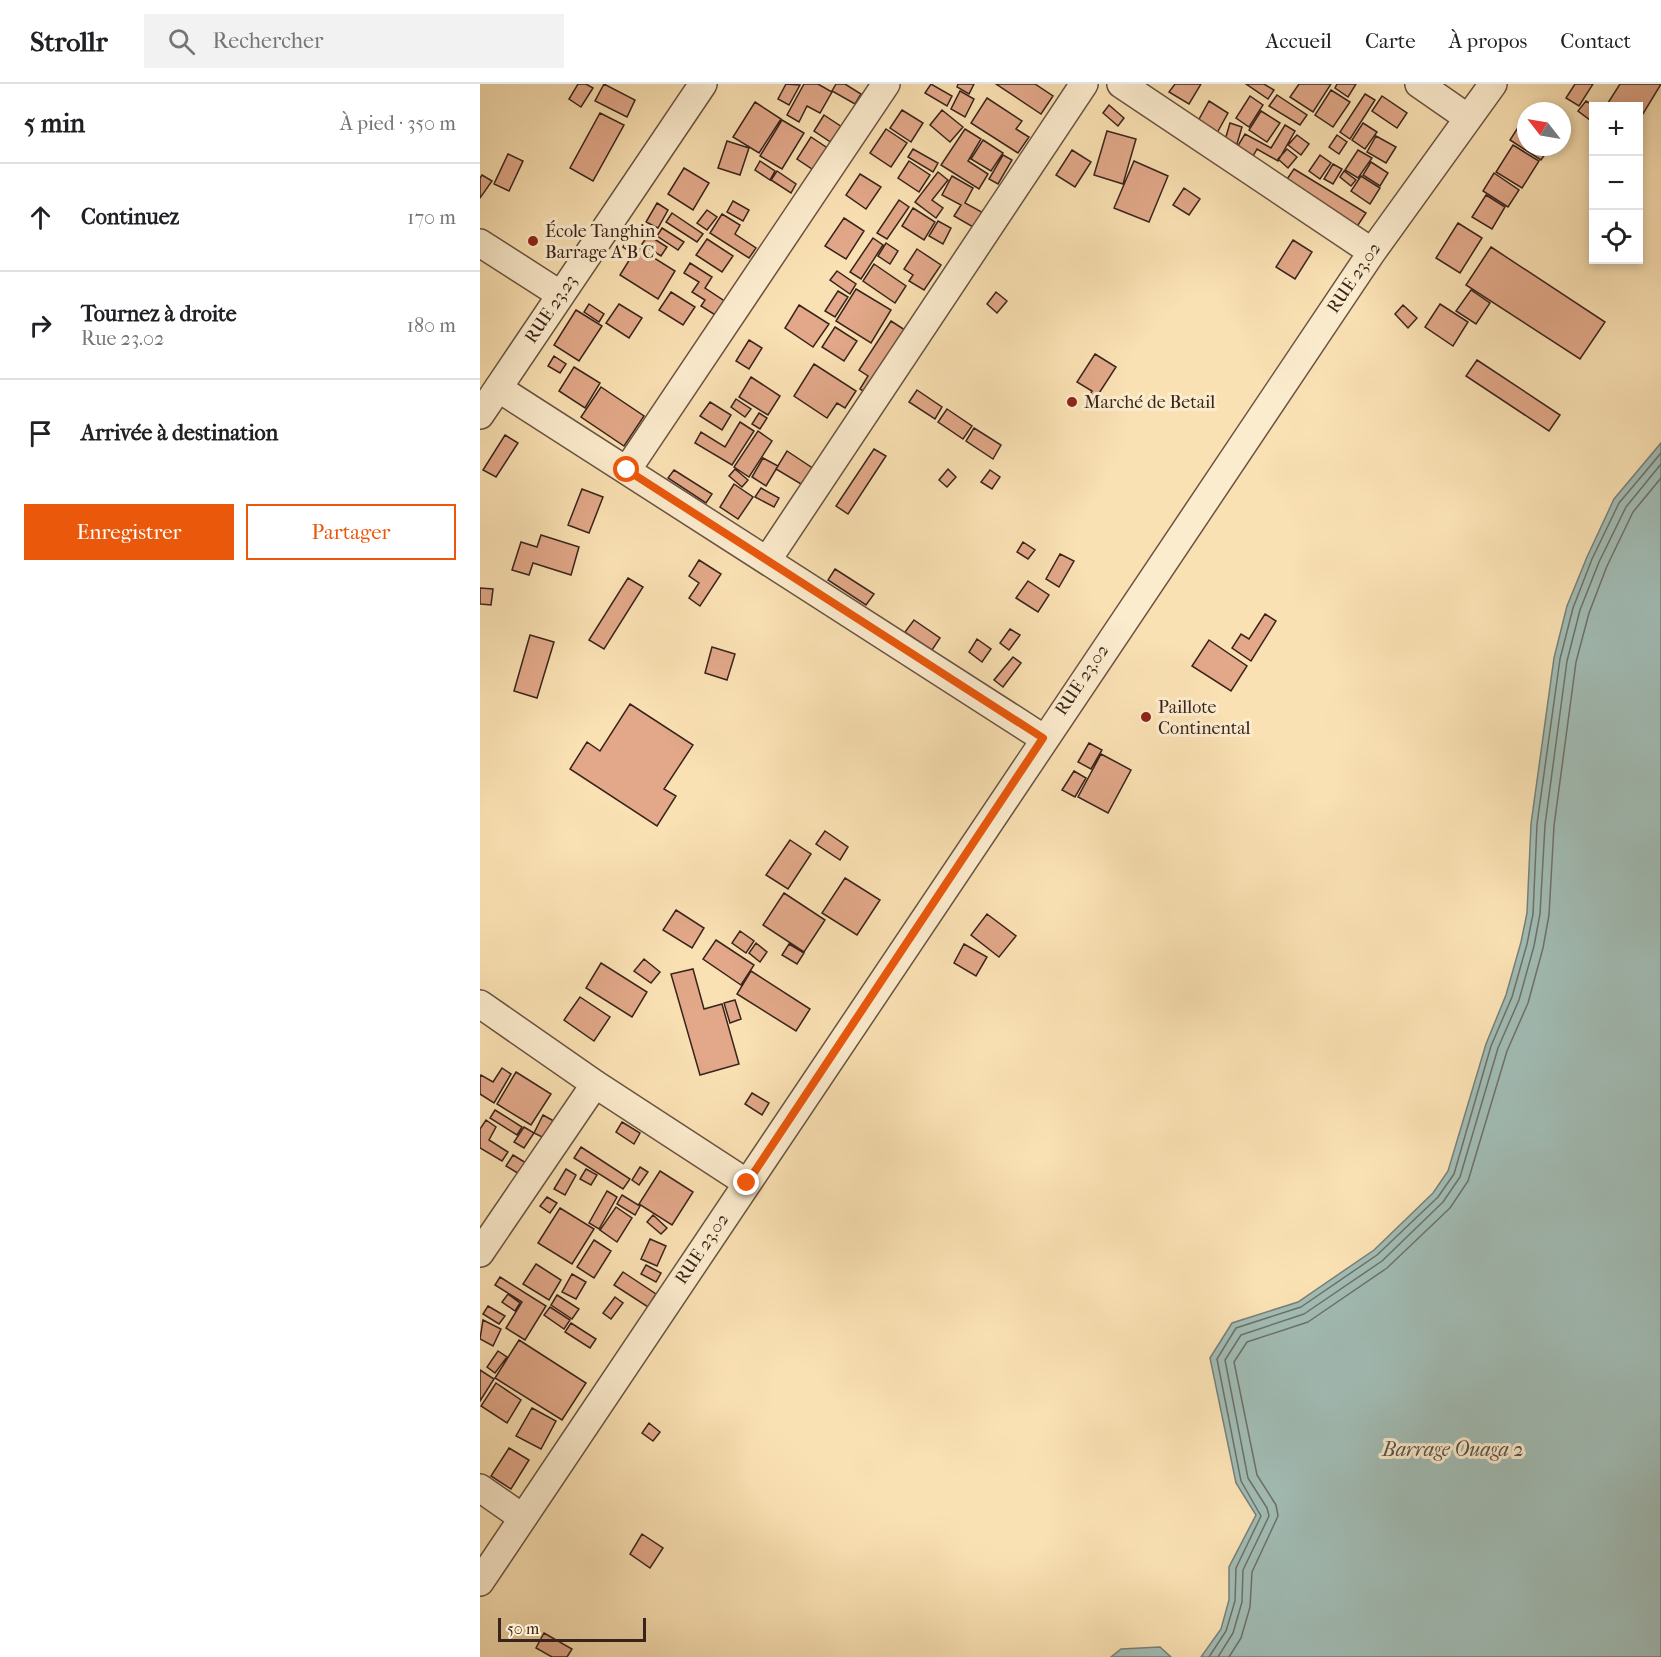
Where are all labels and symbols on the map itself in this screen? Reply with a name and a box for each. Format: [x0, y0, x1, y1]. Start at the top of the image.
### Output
north arrow [1517, 102, 1571, 156]
place label: École Tanghin Barrage A B C [545, 220, 656, 263]
marker: École Tanghin Barrage A B C [526, 234, 540, 248]
street label: RUE 23.02 [1323, 239, 1385, 317]
street label: RUE 23.23 [520, 271, 582, 347]
place label: Marché de Betail [1084, 392, 1215, 413]
marker: Marché de Betail [1065, 395, 1079, 409]
route start [613, 456, 639, 482]
street label: RUE 23.02 [1051, 641, 1113, 719]
place label: Paillote Continental [1158, 697, 1251, 739]
marker: Paillote Continental [1139, 710, 1153, 724]
route end [733, 1169, 759, 1195]
street label: RUE 23.02 [671, 1210, 733, 1288]
water label: Barrage Ouaga 2 [1381, 1438, 1524, 1461]
scale bar [498, 1615, 646, 1642]

